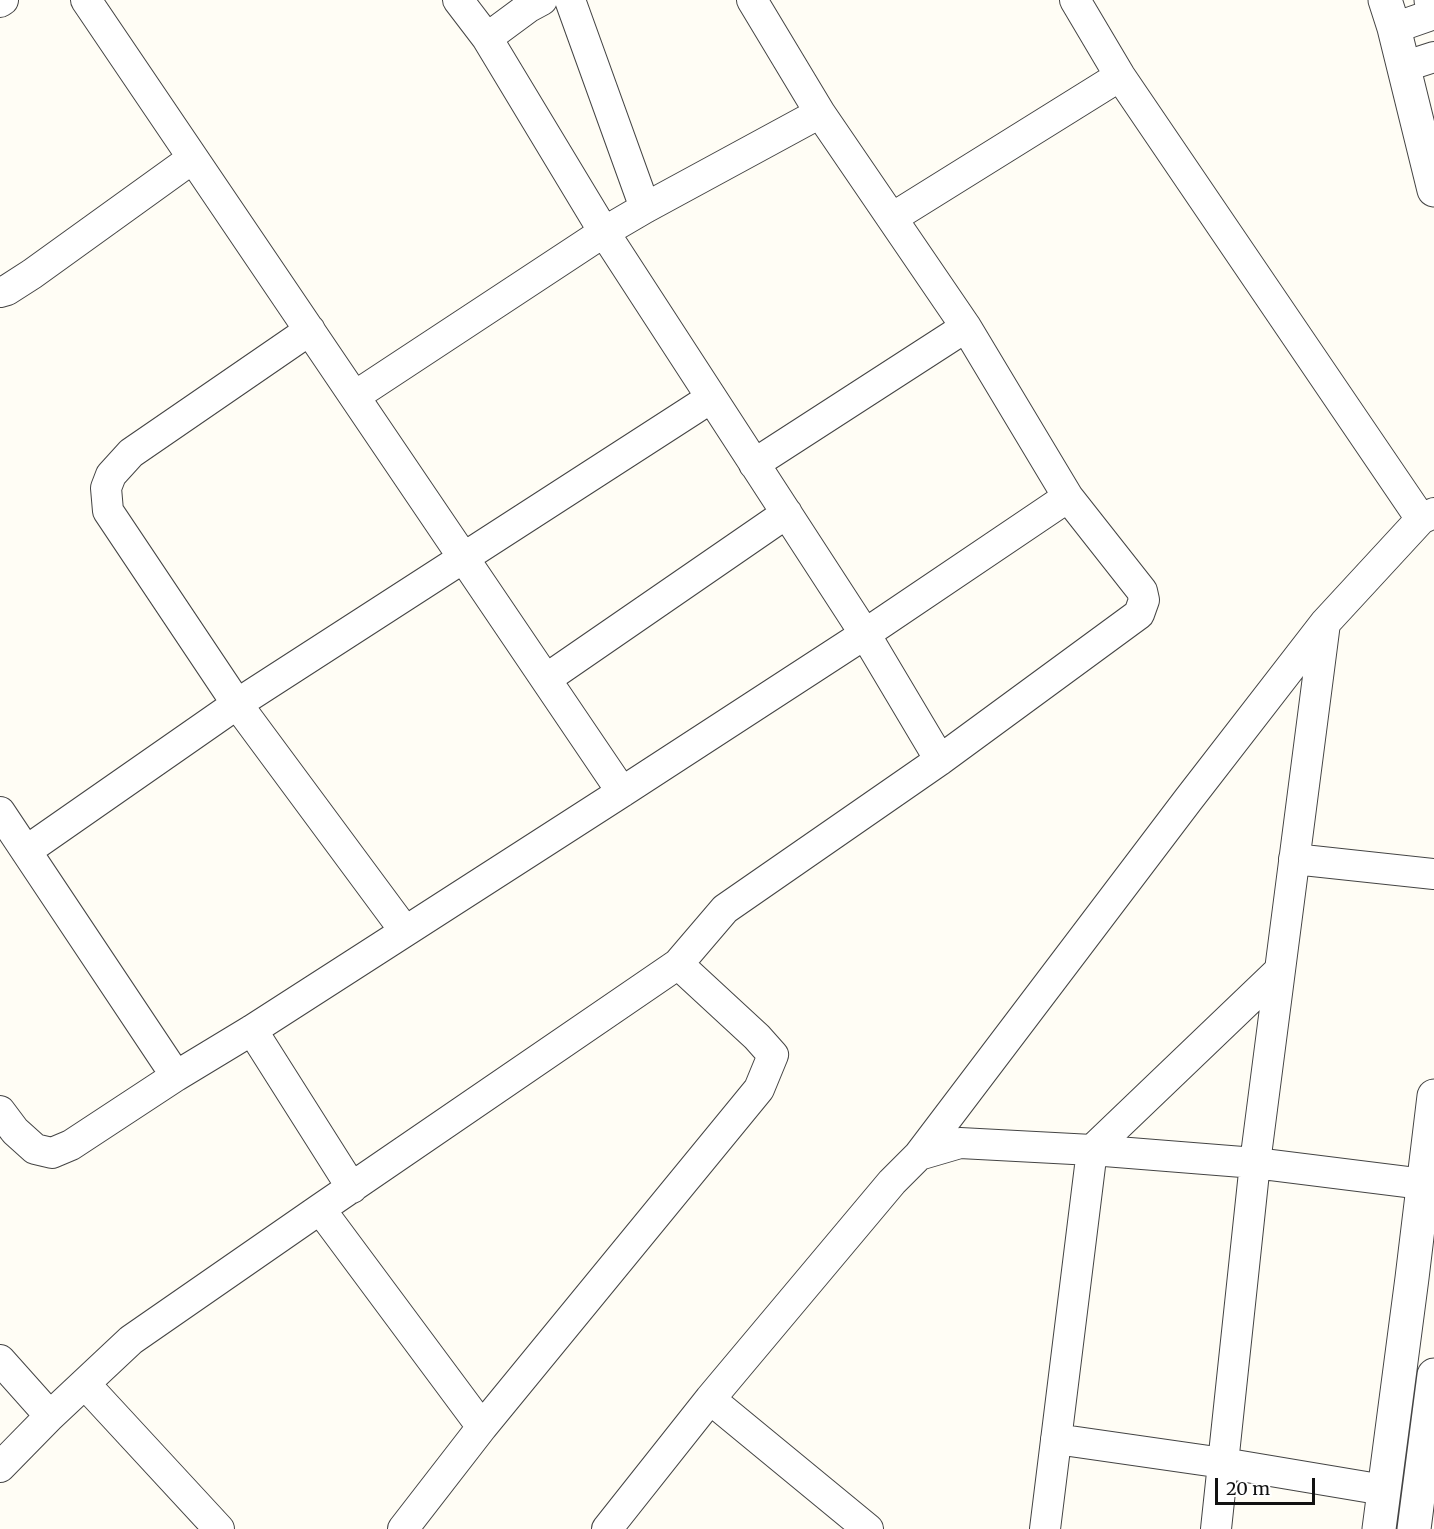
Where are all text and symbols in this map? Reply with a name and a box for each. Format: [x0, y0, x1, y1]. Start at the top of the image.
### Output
scale bar [1218, 1466, 1318, 1504]
text: 20 m [1226, 1477, 1270, 1500]

